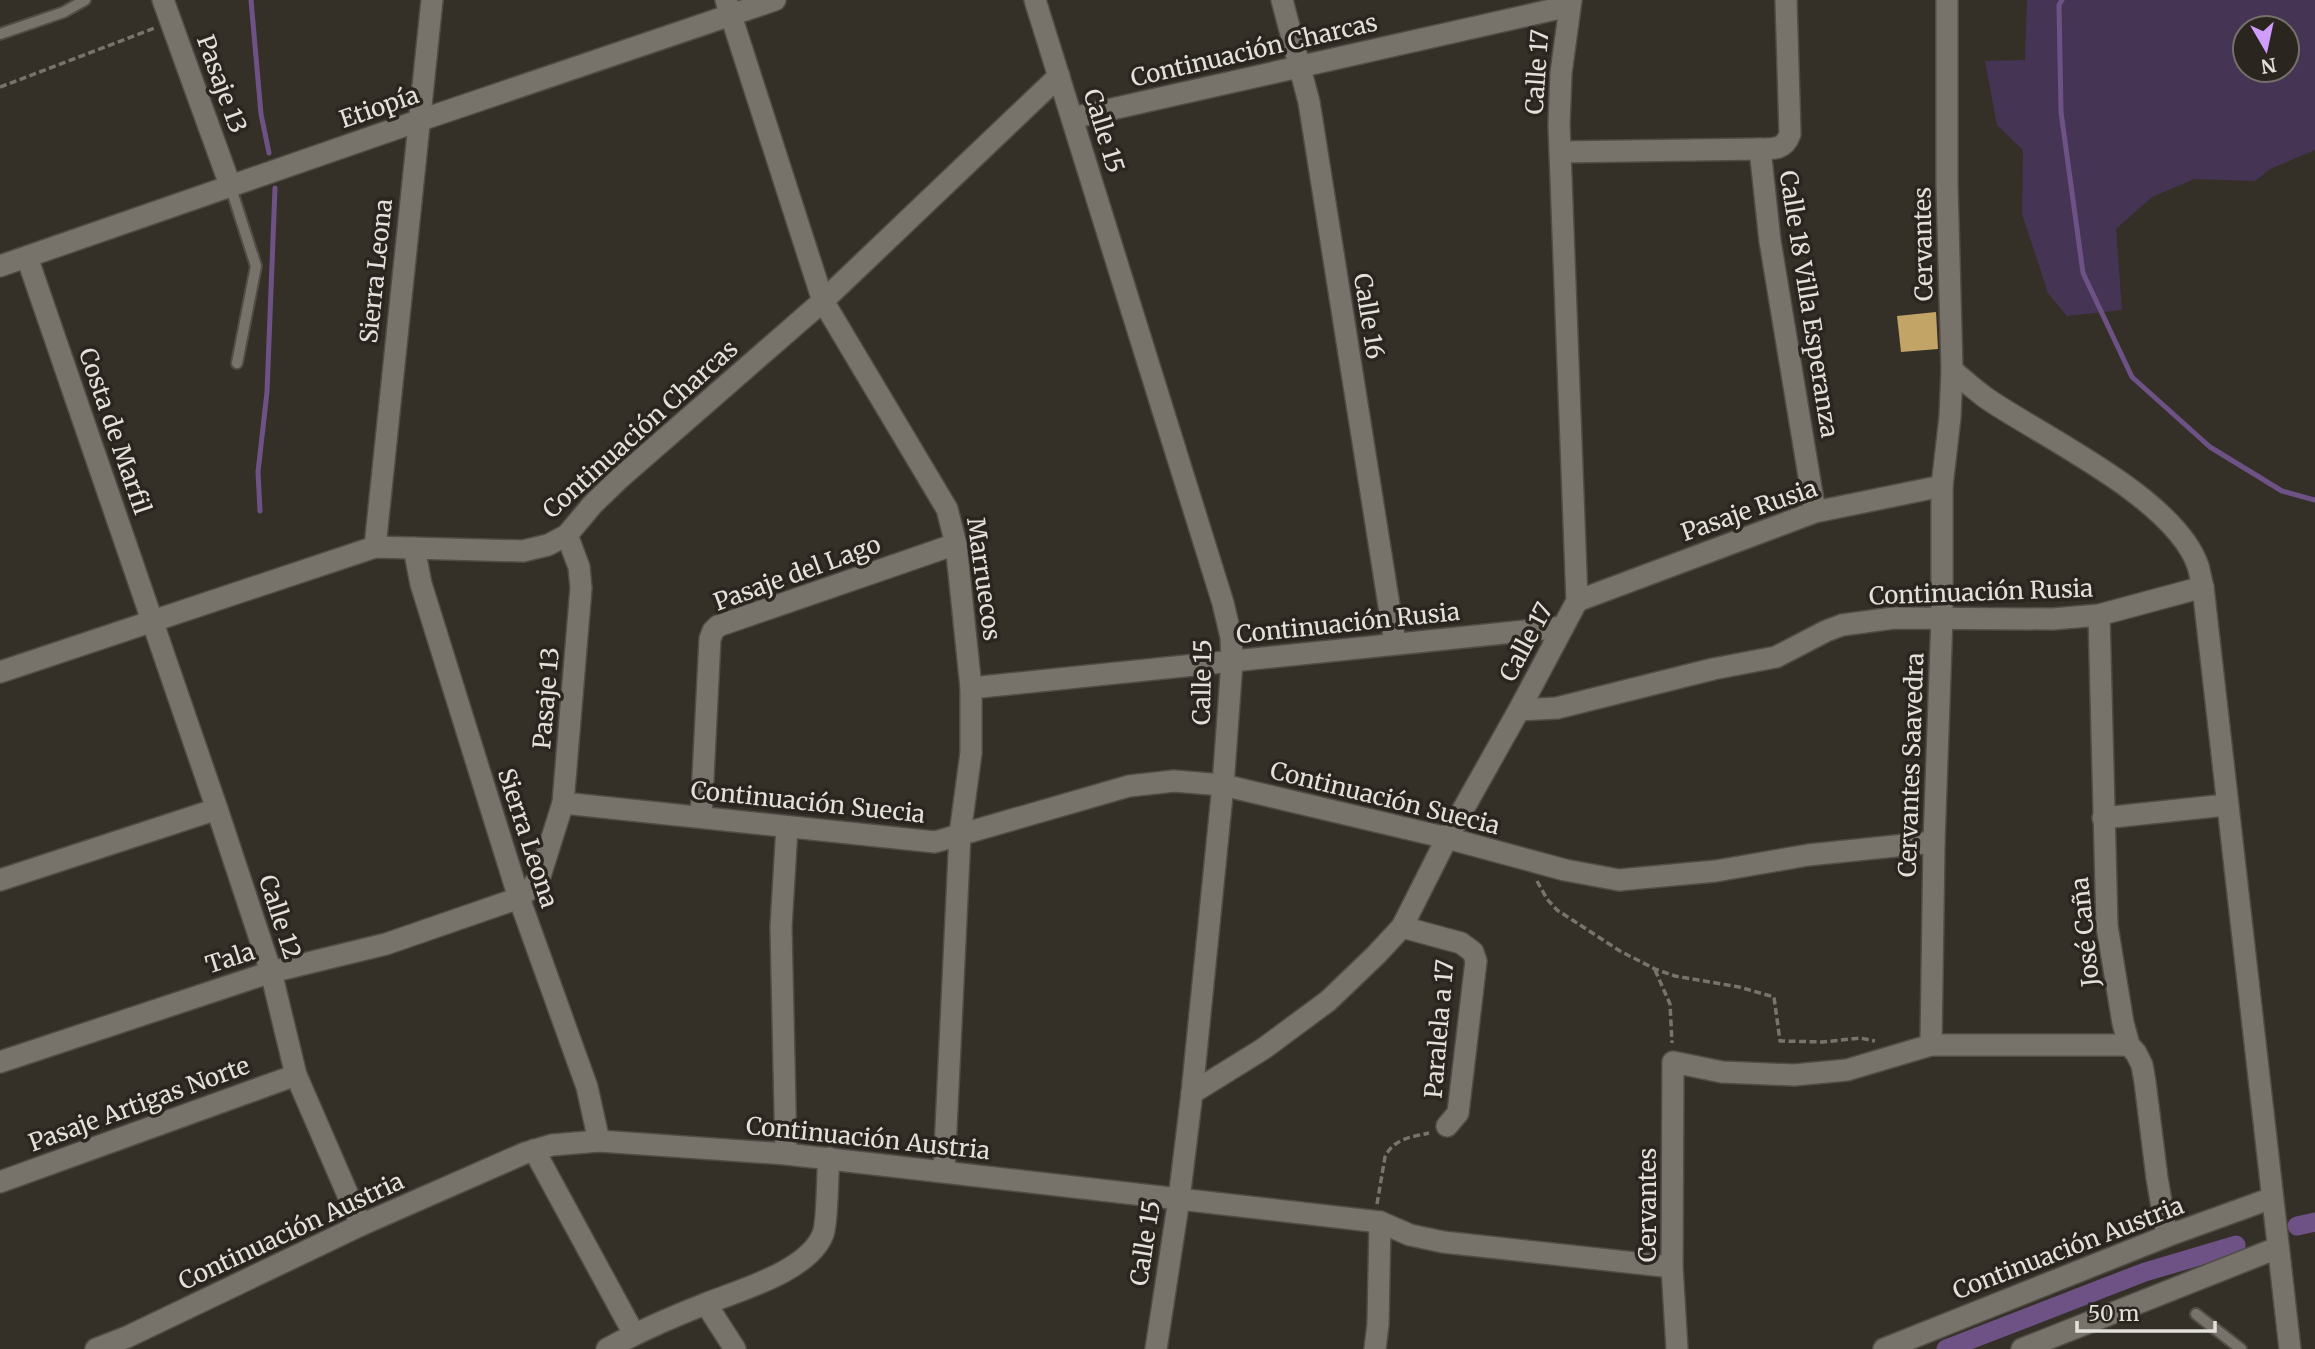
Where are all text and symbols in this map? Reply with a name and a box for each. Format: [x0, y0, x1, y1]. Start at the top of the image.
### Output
street label: Continuación Charcas [1128, 7, 1380, 93]
north arrow [2231, 14, 2301, 84]
street label: Calle 17 [1519, 28, 1555, 116]
street label: Pasaje 13 [190, 31, 254, 137]
text: N [2259, 53, 2278, 79]
street label: Etiopía [335, 79, 423, 135]
street label: Calle 15 [1077, 85, 1131, 177]
street label: Calle 18 Villa Esperanza [1773, 168, 1845, 440]
street label: Cervantes [1907, 186, 1939, 302]
street label: Sierra Leona [353, 197, 399, 345]
street label: Calle 16 [1347, 271, 1391, 361]
street label: Continuación Charcas [536, 333, 744, 525]
street label: Costa de Marfil [72, 344, 158, 518]
street label: Pasaje Rusia [1677, 472, 1821, 548]
street label: Marruecos [960, 515, 1008, 643]
street label: Pasaje del Lago [709, 528, 885, 618]
street label: Continuación Rusia [1868, 573, 2094, 611]
street label: Continuación Rusia [1235, 596, 1461, 650]
street label: Calle 17 [1492, 597, 1560, 687]
street label: Calle 15 [1186, 639, 1218, 725]
street label: Pasaje 13 [526, 646, 566, 750]
street label: Cervantes Saavedra [1892, 652, 1930, 878]
street label: Continuación Suecia [1267, 754, 1503, 842]
street label: Sierra Leona [491, 764, 565, 912]
street label: Continuación Suecia [689, 774, 927, 830]
street label: Calle 12 [252, 871, 308, 963]
street label: José Caña [2064, 876, 2106, 989]
street label: Tala [202, 936, 259, 980]
street label: Paralela a 17 [1417, 958, 1461, 1100]
street label: Pasaje Artigas Norte [24, 1050, 254, 1158]
street label: Continuación Austria [745, 1110, 992, 1166]
street label: Cervantes [1632, 1148, 1663, 1262]
street label: Continuación Austria [173, 1165, 409, 1297]
street label: Continuación Austria [1948, 1190, 2188, 1306]
street label: Calle 15 [1123, 1198, 1167, 1288]
scale bar [2077, 1290, 2215, 1334]
text: 50 m [2088, 1300, 2139, 1327]

